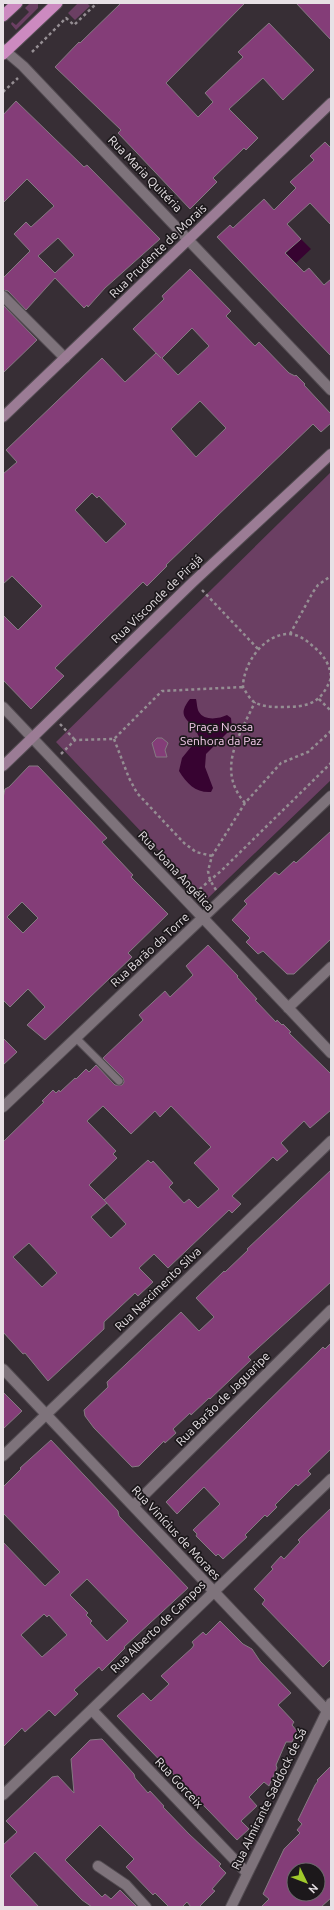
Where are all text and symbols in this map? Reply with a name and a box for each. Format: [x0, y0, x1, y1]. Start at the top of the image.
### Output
street label: Rua Maria Quitéria [106, 133, 185, 214]
street label: Rua Prudente de Morais [107, 201, 209, 300]
street label: Rua Visconde de Pirajá [108, 552, 205, 646]
park label: Praça Nossa Senhora da Paz [180, 720, 262, 747]
street label: Rua Joana Angélica [136, 828, 217, 913]
street label: Rua Barão da Torre [108, 910, 191, 989]
street label: Rua Nascimento Silva [112, 1244, 203, 1333]
street label: Rua Barão de Jaguaripe [173, 1349, 272, 1448]
street label: Rua Vinícius de Moraes [129, 1483, 223, 1582]
street label: Rua Alberto de Campos [108, 1578, 208, 1675]
street label: Rua Almirante Saddock de Sá [229, 1726, 309, 1872]
street label: Rua Gorceix [153, 1755, 206, 1810]
north arrow [286, 1862, 326, 1902]
text: N [306, 1882, 321, 1896]

